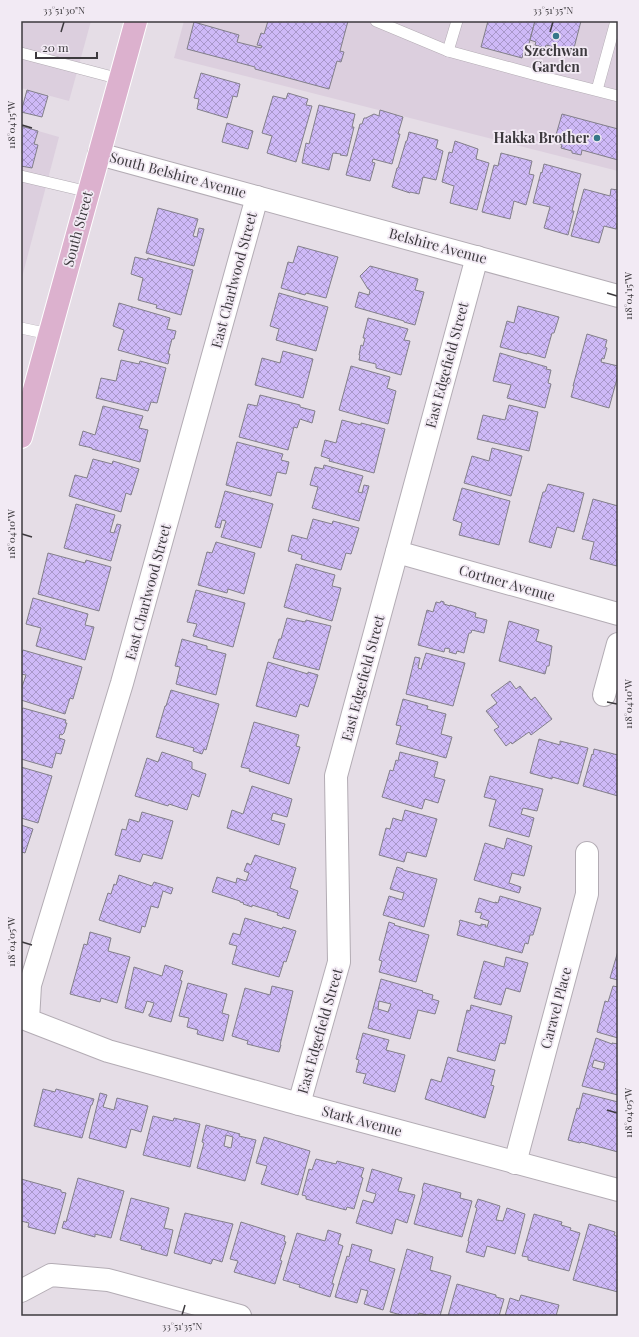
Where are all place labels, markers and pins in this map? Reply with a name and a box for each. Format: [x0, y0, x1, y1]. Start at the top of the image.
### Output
marker: Szechwan Garden [551, 31, 561, 41]
place label: Szechwan Garden [524, 41, 588, 76]
place label: Hakka Brother [494, 128, 589, 147]
marker: Hakka Brother [592, 133, 602, 143]

